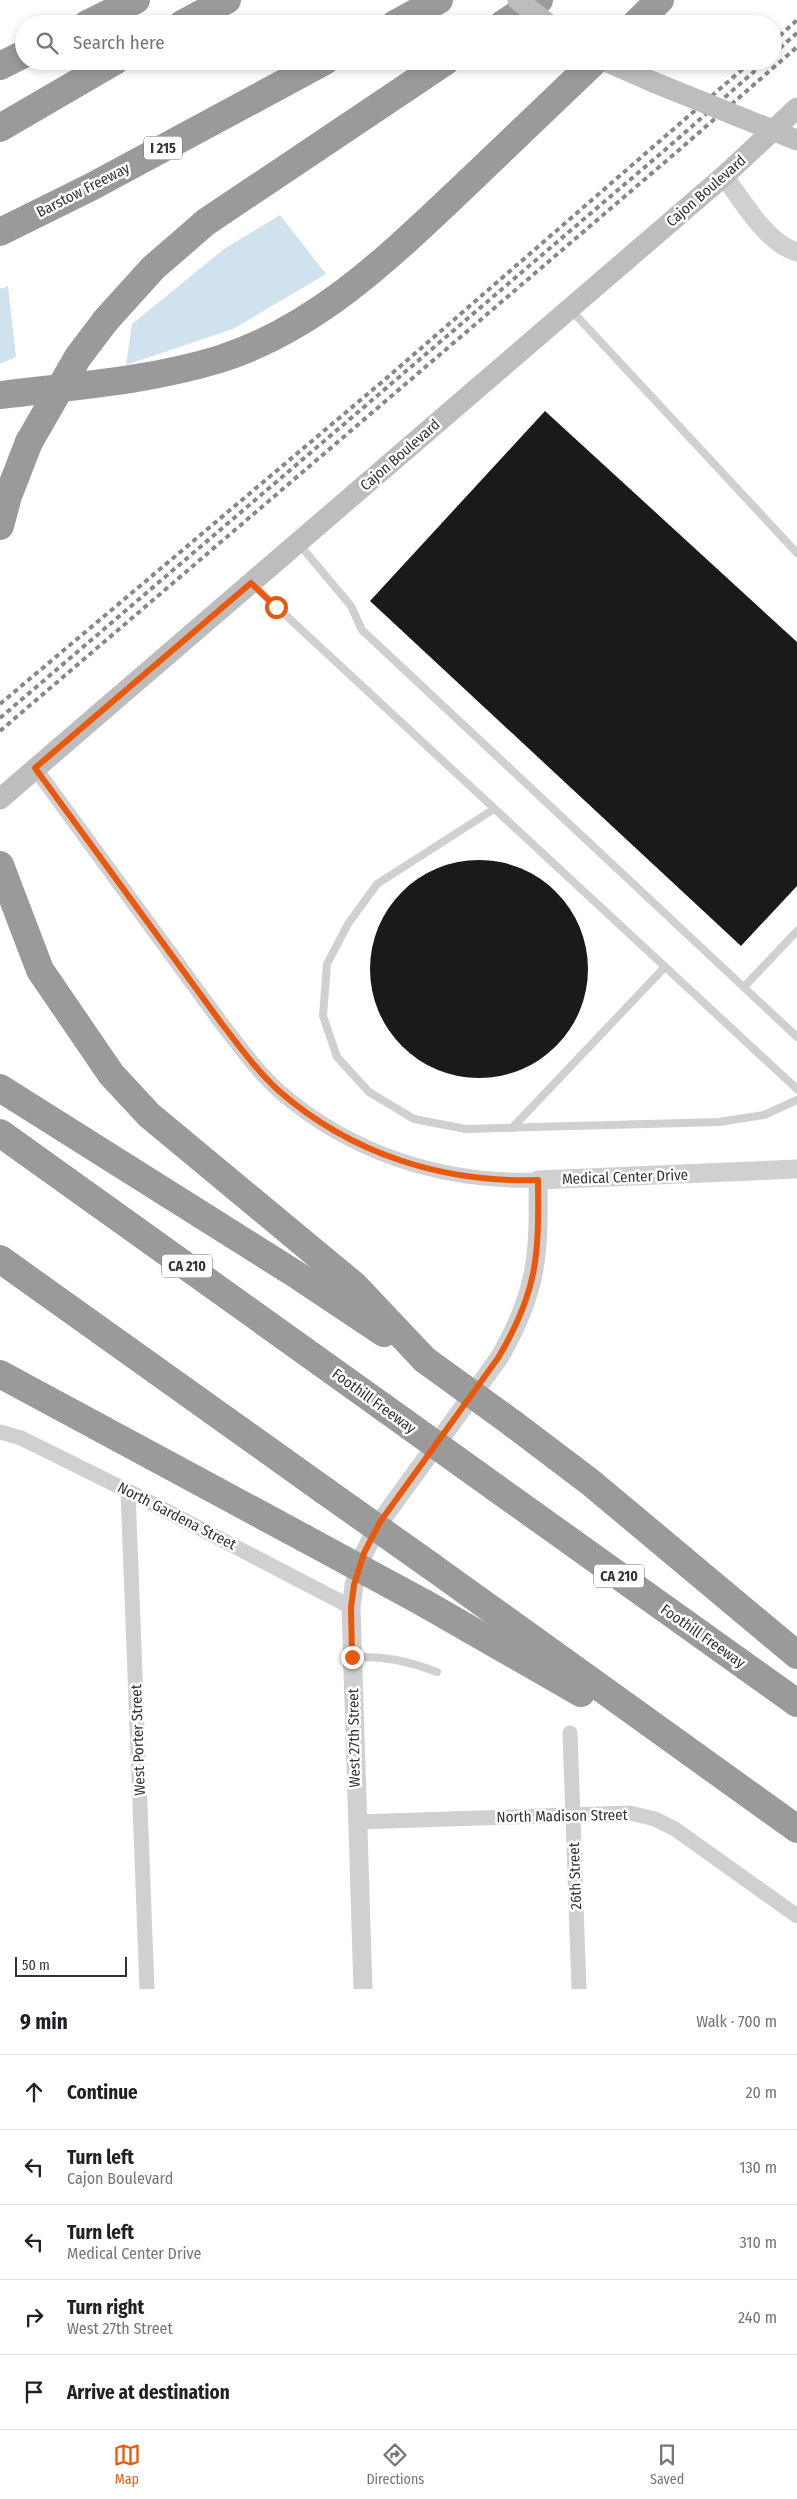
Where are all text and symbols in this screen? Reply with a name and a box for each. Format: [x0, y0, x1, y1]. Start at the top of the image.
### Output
search box [15, 15, 782, 70]
icon: search [33, 29, 61, 57]
text: Search here [73, 31, 165, 54]
road number: I 215 [144, 136, 182, 160]
street label: Cajon Boulevard [663, 152, 749, 230]
street label: Barstow Freeway [33, 159, 133, 221]
street label: Cajon Boulevard [357, 416, 443, 494]
route start [265, 596, 288, 619]
street label: Medical Center Drive [562, 1166, 688, 1188]
road number: CA 210 [162, 1254, 212, 1278]
street label: Foothill Freeway [329, 1365, 420, 1438]
street label: North Gardena Street [115, 1478, 239, 1554]
road number: CA 210 [594, 1564, 644, 1588]
street label: Foothill Freeway [657, 1600, 749, 1672]
route end [341, 1646, 364, 1669]
street label: West Porter Street [127, 1684, 149, 1796]
street label: West 27th Street [344, 1688, 364, 1788]
street label: North Madison Street [496, 1806, 628, 1826]
street label: 26th Street [565, 1842, 585, 1910]
scale bar [15, 1954, 128, 1977]
text: 50 m [22, 1957, 50, 1974]
text: 9 min [20, 2009, 68, 2035]
text: Walk · 700 m [696, 2012, 777, 2031]
icon: ahead [20, 2078, 48, 2106]
text: Continue [67, 2081, 138, 2104]
text: 20 m [746, 2083, 777, 2102]
text: Turn left [67, 2146, 134, 2169]
icon: left [20, 2153, 48, 2181]
text: 130 m [739, 2158, 777, 2177]
text: Cajon Boulevard [67, 2169, 173, 2188]
text: Turn left [67, 2221, 134, 2244]
icon: left [20, 2228, 48, 2256]
text: 310 m [740, 2233, 777, 2252]
text: Medical Center Drive [67, 2244, 202, 2263]
text: Turn right [67, 2296, 144, 2319]
icon: right [20, 2303, 48, 2331]
text: 240 m [738, 2308, 777, 2327]
text: West 27th Street [67, 2319, 173, 2338]
icon: arrive [20, 2378, 48, 2406]
text: Arrive at destination [67, 2381, 230, 2404]
tab: Map [113, 2441, 141, 2488]
tab: Directions [366, 2441, 424, 2488]
tab: Saved [650, 2441, 684, 2488]

